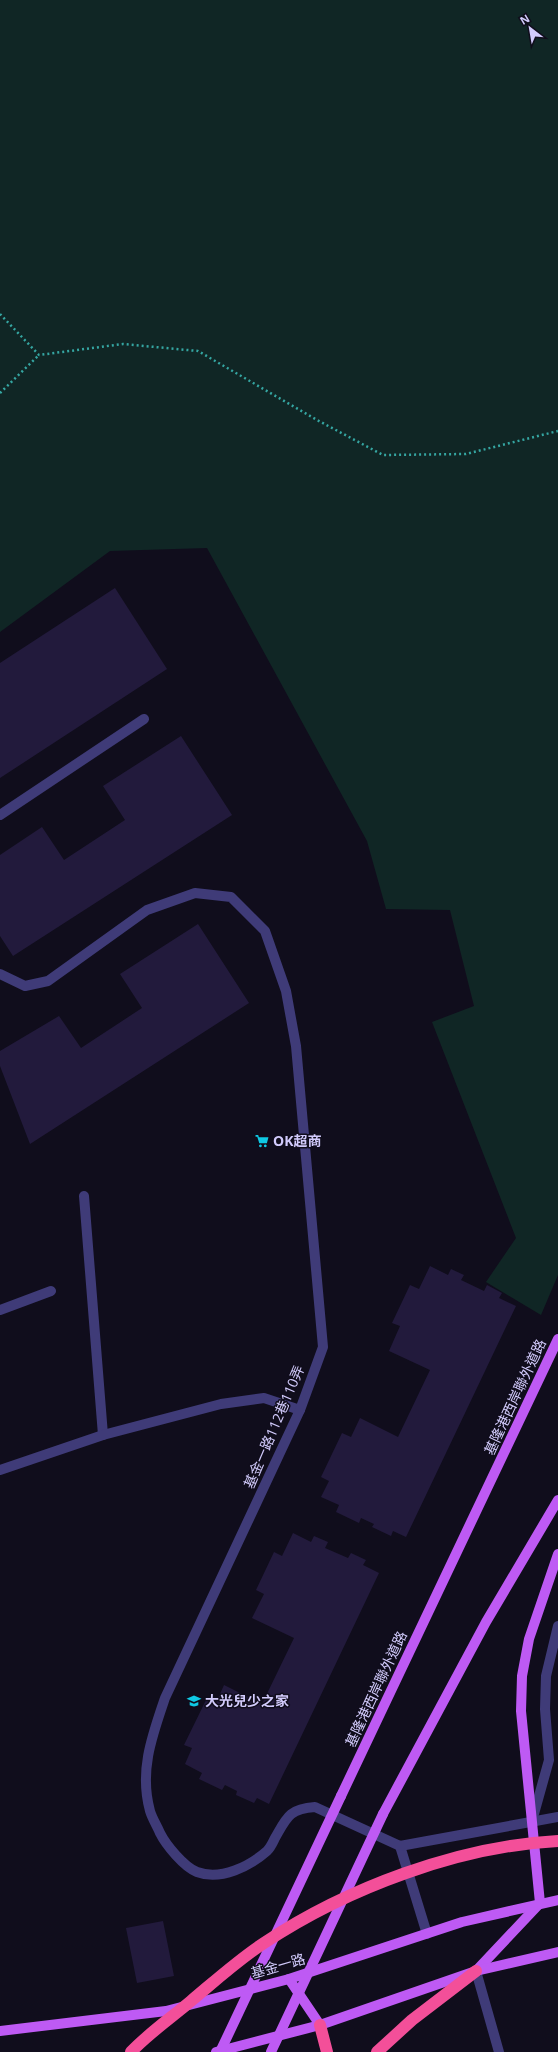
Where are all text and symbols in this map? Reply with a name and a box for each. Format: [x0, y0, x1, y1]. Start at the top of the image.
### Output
north arrow [510, 8, 550, 48]
text: N [517, 10, 532, 28]
place label: OK超商 [273, 1131, 321, 1150]
supermarket icon: OK超商 [254, 1133, 270, 1149]
street label: 基隆港西岸聯外道路 [479, 1336, 550, 1458]
street label: 基金一路112巷110弄 [239, 1362, 308, 1491]
street label: 基隆港西岸聯外道路 [340, 1628, 411, 1750]
place label: 大光兒少之家 [205, 1691, 289, 1710]
school or university icon: 大光兒少之家 [186, 1693, 202, 1709]
street label: 基金一路 [248, 1949, 307, 1982]

